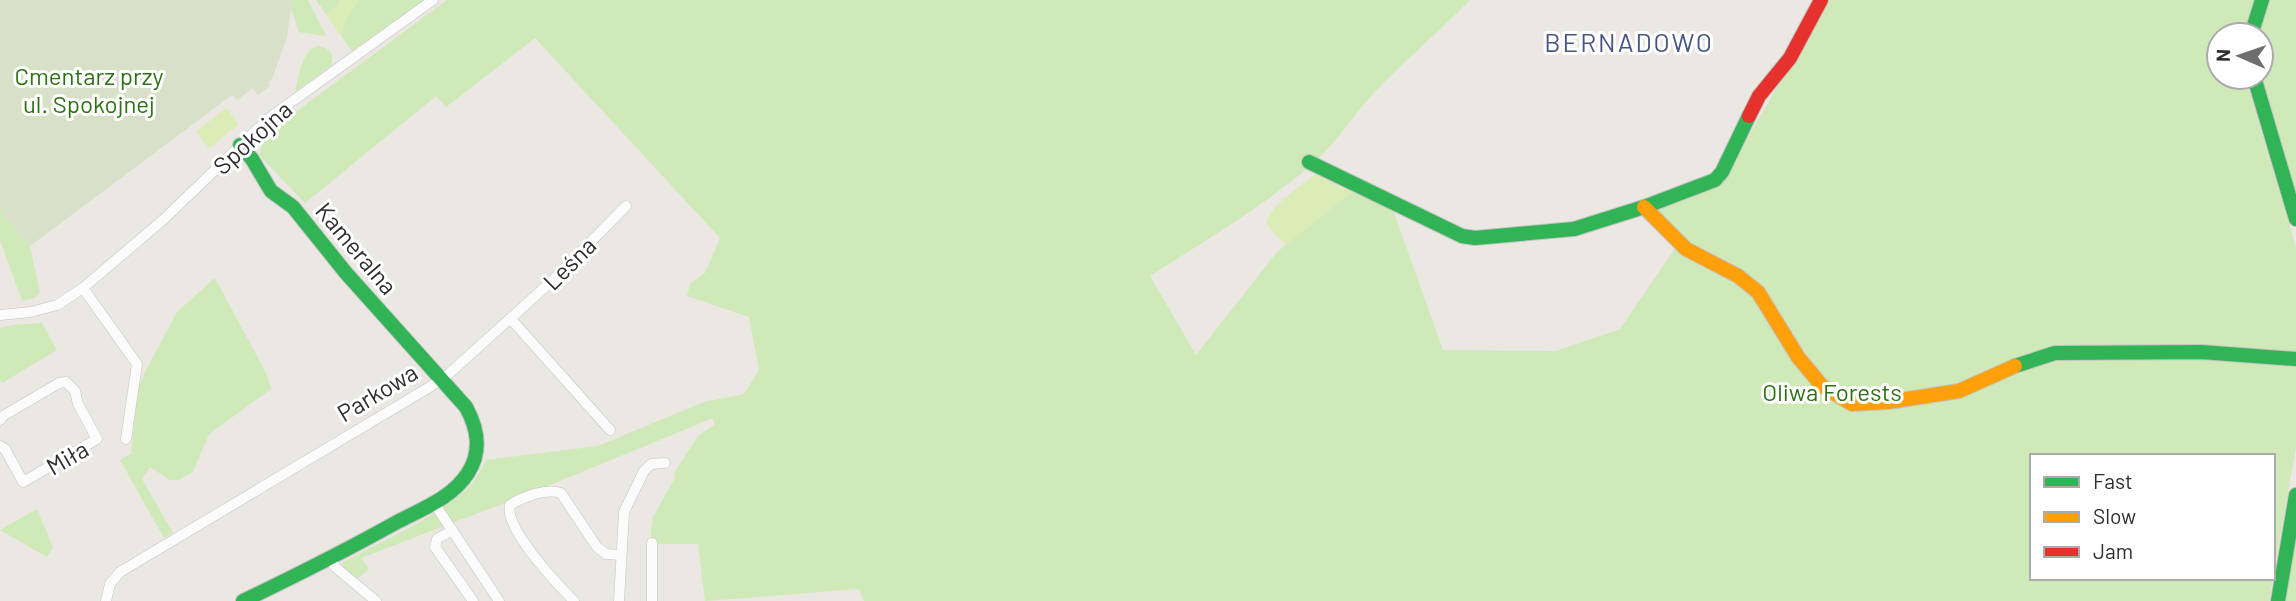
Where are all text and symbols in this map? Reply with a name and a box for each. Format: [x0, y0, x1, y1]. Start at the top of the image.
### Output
north arrow [2205, 21, 2275, 91]
district label: BERNADOWO [1544, 26, 1714, 57]
text: N [2211, 49, 2234, 62]
park label: Cmentarz przy ul. Spokojnej [14, 61, 164, 118]
street label: Spokojna [207, 94, 297, 180]
street label: Kameralna [310, 196, 404, 300]
street label: Leśna [536, 230, 602, 296]
street label: Parkowa [332, 357, 422, 427]
park label: Oliwa Forests [1762, 377, 1902, 406]
street label: Miła [41, 434, 93, 480]
legend [2030, 454, 2275, 580]
text: Fast [2093, 468, 2133, 493]
text: Slow [2093, 503, 2136, 528]
text: Jam [2093, 538, 2133, 563]

